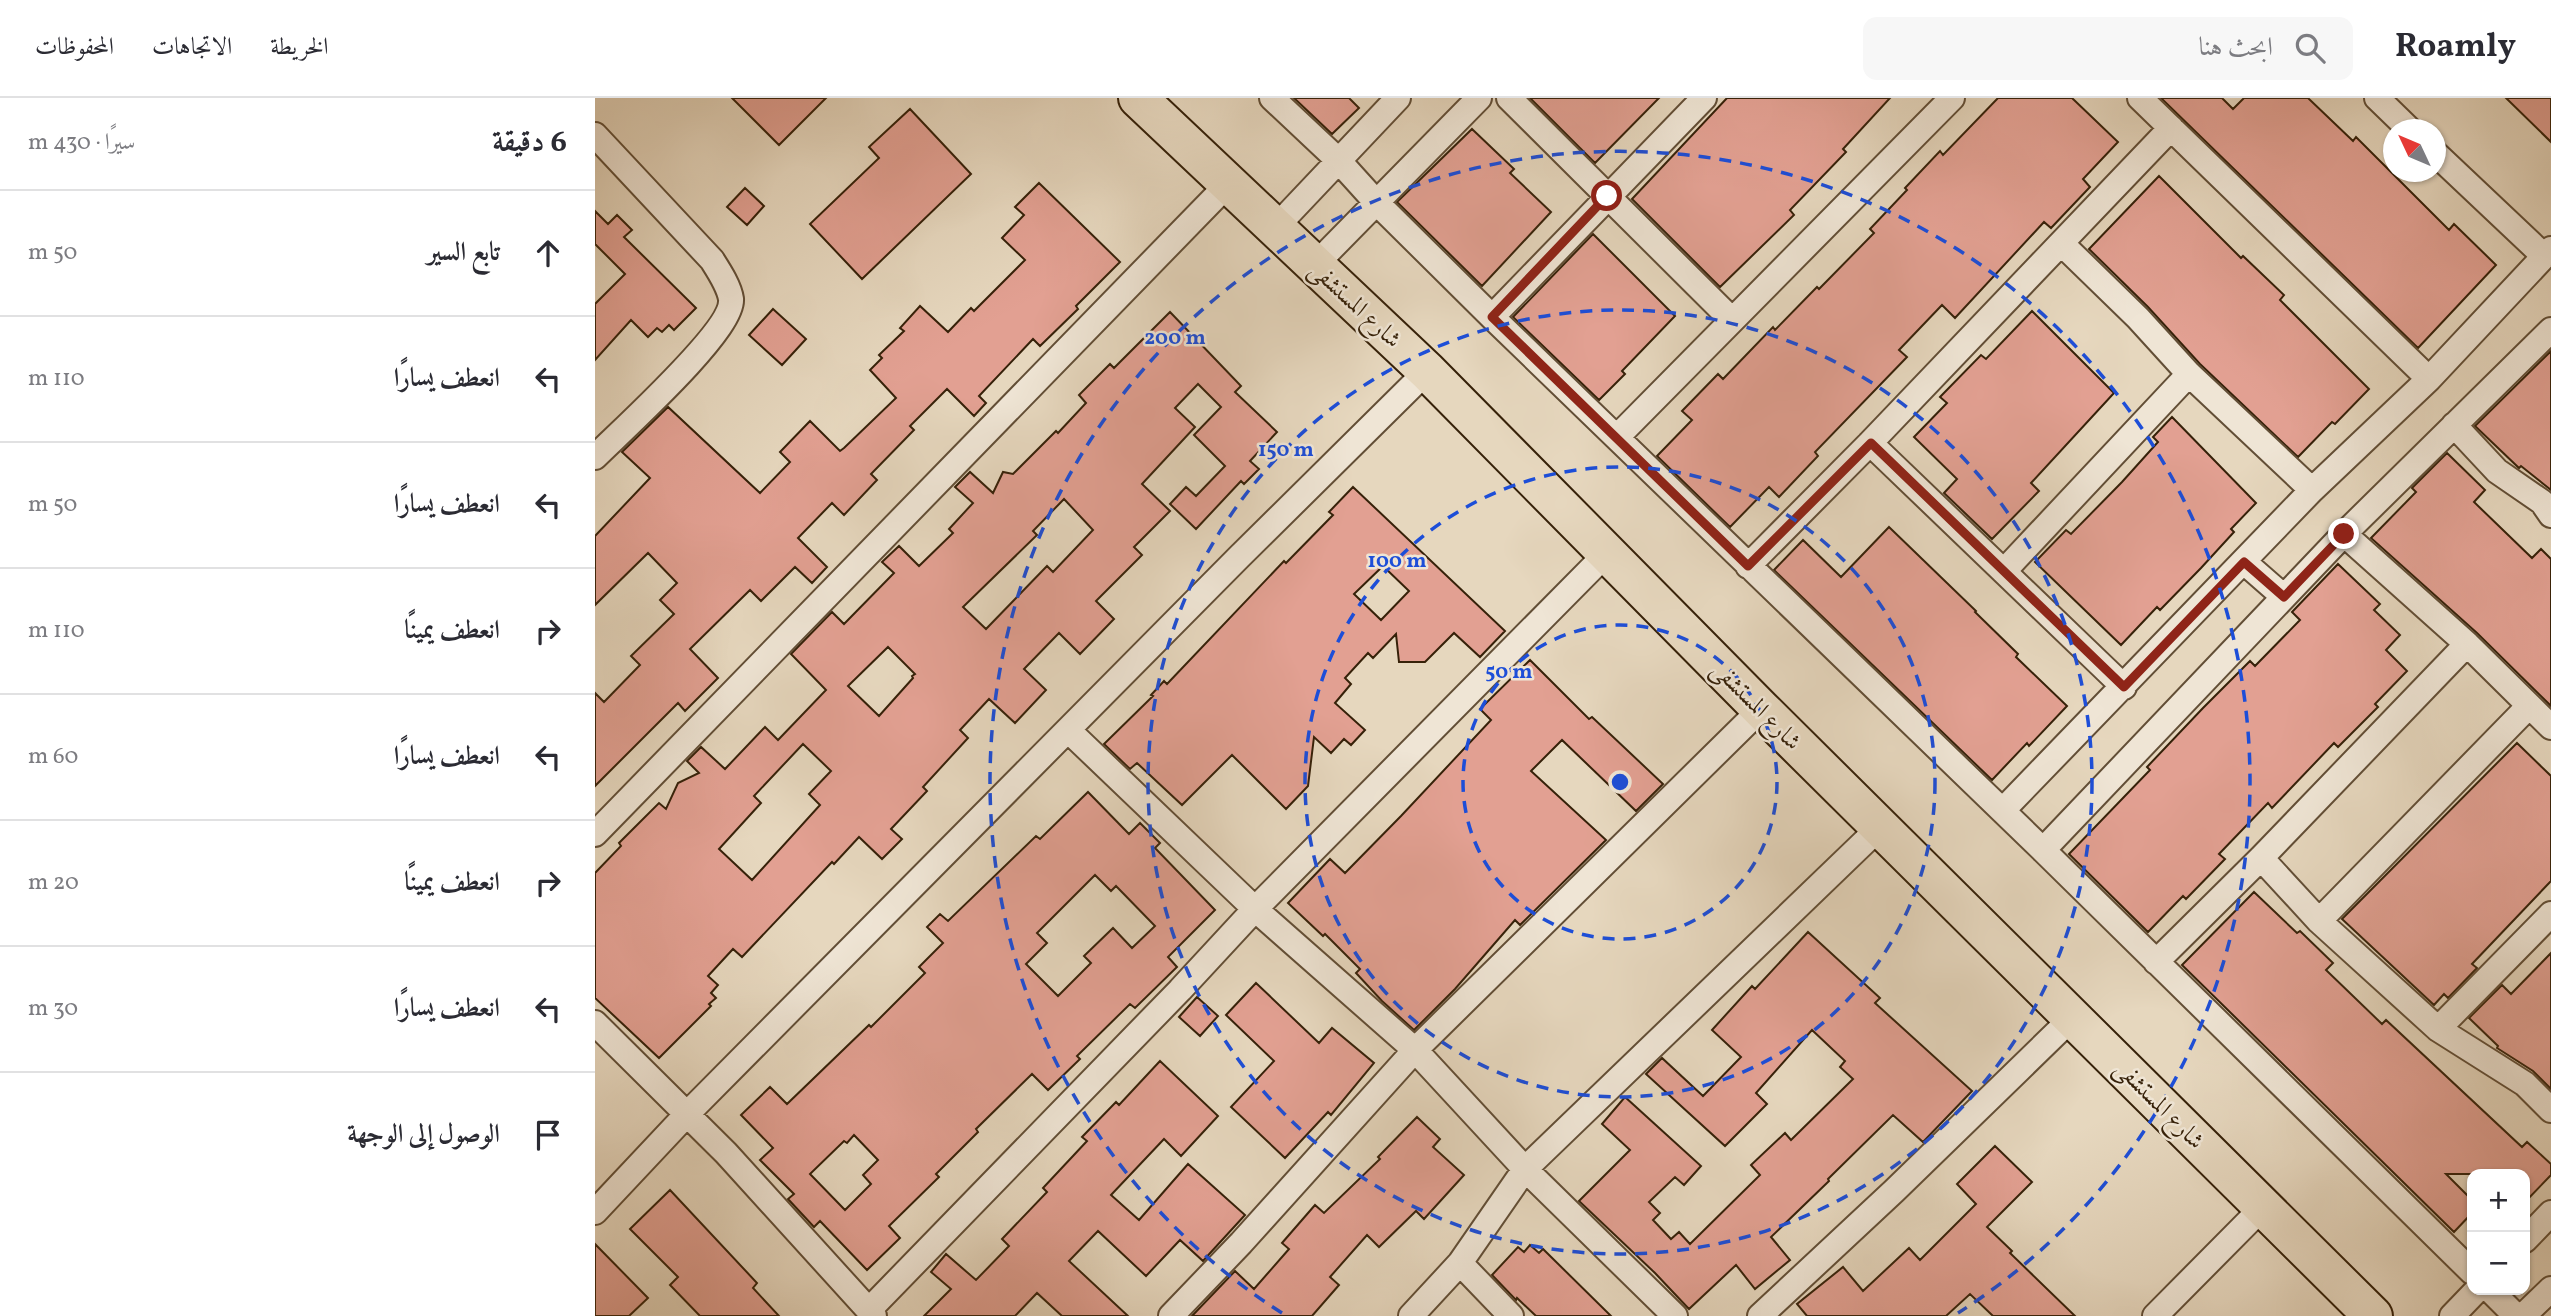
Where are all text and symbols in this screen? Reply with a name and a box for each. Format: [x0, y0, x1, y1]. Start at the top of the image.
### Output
search box [1863, 17, 2353, 80]
text: Roamly [2395, 25, 2516, 71]
icon: search [2291, 29, 2329, 67]
text: ابحث هنا [2198, 30, 2273, 66]
text: المحفوظات [35, 31, 114, 65]
text: الاتجاهات [152, 31, 232, 65]
text: الخريطة [270, 31, 329, 65]
north arrow [2383, 119, 2446, 182]
text: 6 دقيقة [492, 122, 567, 164]
text: سيرًا · 430 m [28, 127, 135, 159]
route start [1591, 180, 1622, 211]
icon: ahead [529, 234, 567, 272]
text: تابع السير [427, 235, 500, 271]
text: 50 m [28, 237, 77, 269]
street label: شارع المستشفى [1300, 254, 1408, 358]
text: 200 m [1144, 324, 1206, 353]
icon: left [529, 360, 567, 398]
text: انعطف يسارًا [394, 361, 500, 397]
text: 110 m [28, 363, 85, 395]
text: 150 m [1258, 436, 1314, 465]
icon: left [529, 486, 567, 524]
text: انعطف يسارًا [394, 487, 500, 523]
text: 50 m [28, 489, 77, 521]
route end [2328, 518, 2359, 549]
text: 100 m [1367, 547, 1427, 576]
icon: right [529, 612, 567, 650]
text: انعطف يمينًا [404, 613, 500, 649]
text: 110 m [28, 615, 85, 647]
street label: شارع المستشفى [1702, 654, 1808, 760]
text: 50 m [1485, 658, 1533, 687]
icon: left [529, 738, 567, 776]
text: انعطف يسارًا [394, 739, 500, 775]
text: 60 m [28, 741, 78, 773]
centre of rings [1608, 770, 1632, 794]
icon: right [529, 864, 567, 902]
text: انعطف يمينًا [404, 865, 500, 901]
text: 20 m [28, 867, 79, 899]
icon: left [529, 990, 567, 1028]
text: انعطف يسارًا [394, 991, 500, 1027]
text: 30 m [28, 993, 78, 1025]
street label: شارع المستشفى [2105, 1053, 2211, 1159]
icon: arrive [529, 1116, 567, 1154]
text: الوصول إلى الوجهة [347, 1117, 500, 1153]
map controls [2467, 1169, 2530, 1295]
button: + [2467, 1169, 2530, 1232]
button: − [2467, 1232, 2530, 1295]

